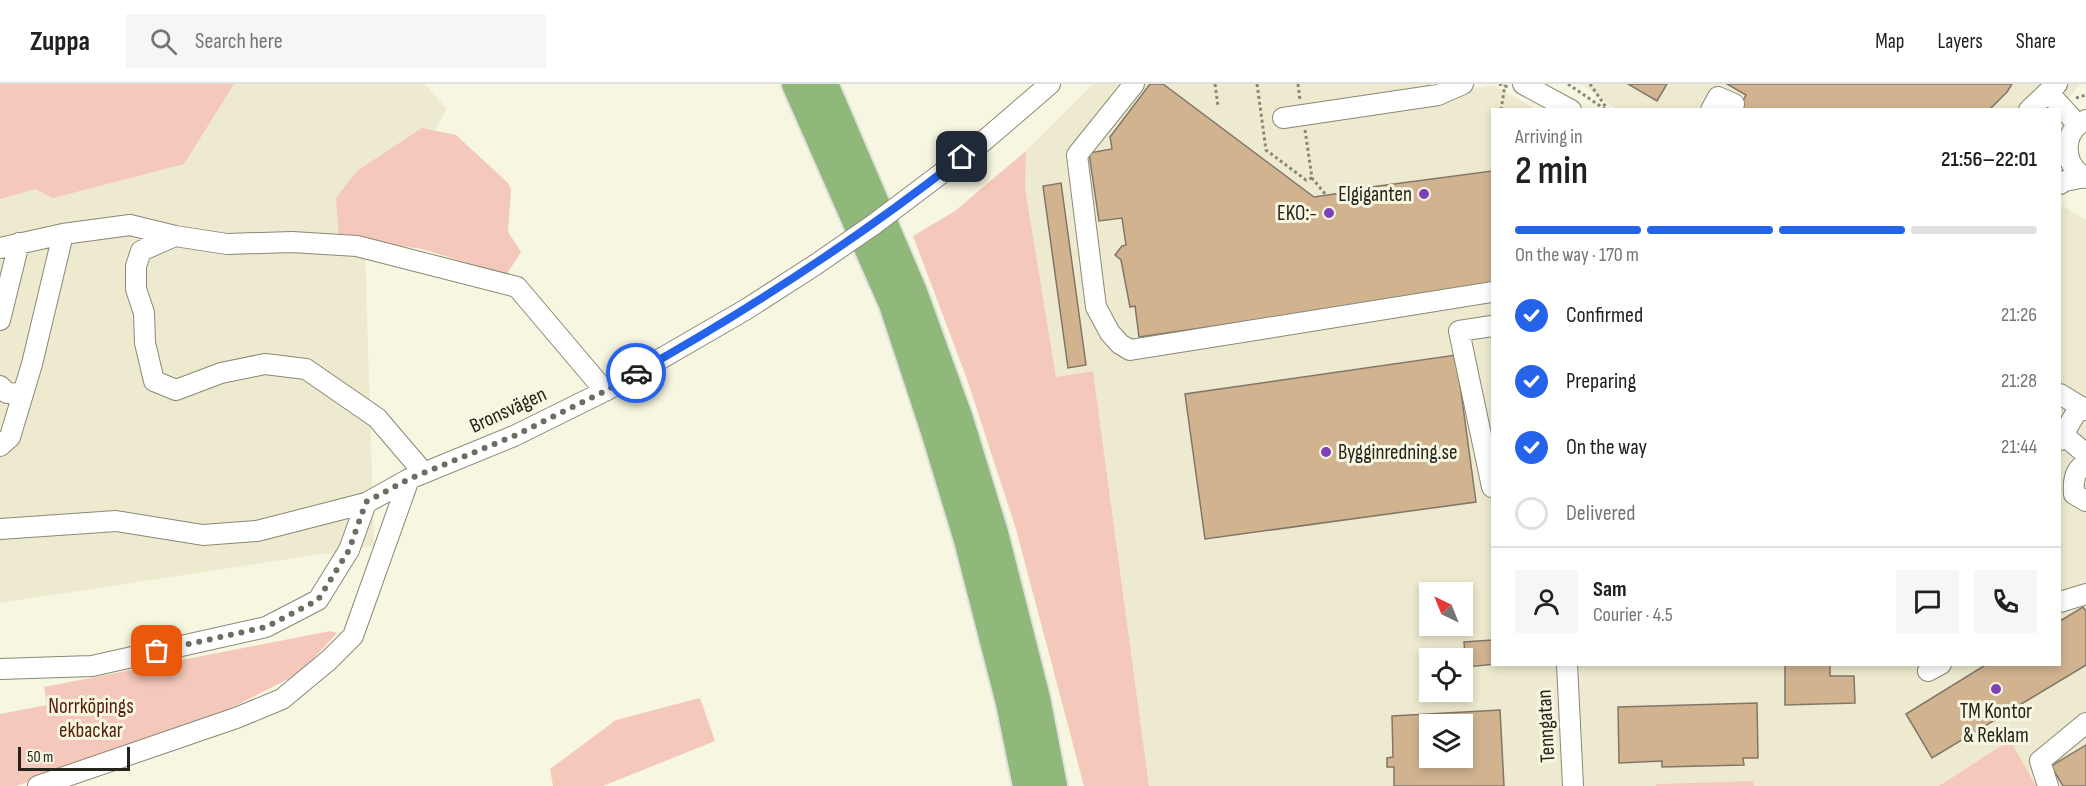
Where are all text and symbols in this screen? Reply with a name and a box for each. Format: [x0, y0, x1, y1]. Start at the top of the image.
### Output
search box [126, 14, 546, 68]
text: Zuppa [30, 25, 90, 58]
icon: search [147, 25, 180, 58]
text: Search here [195, 28, 283, 55]
text: Map [1875, 29, 1904, 54]
text: Layers [1937, 29, 1983, 54]
text: Share [2016, 29, 2056, 54]
text: Arriving in [1515, 125, 1583, 149]
pin [936, 131, 987, 182]
icon: home [945, 140, 978, 173]
text: 21:56–22:01 [1941, 146, 2037, 173]
text: 2 min [1515, 148, 1588, 195]
place label: Elgiganten [1338, 182, 1412, 207]
marker: Elgiganten [1417, 187, 1431, 201]
place label: EKO:- [1277, 201, 1317, 226]
marker: EKO:- [1322, 206, 1336, 220]
text: On the way · 170 m [1515, 243, 1639, 267]
icon: check [1515, 299, 1548, 332]
text: Confirmed [1566, 302, 1643, 329]
text: 21:26 [2001, 303, 2037, 327]
courier [606, 343, 666, 403]
icon: car [620, 357, 653, 390]
icon: check [1515, 365, 1548, 398]
text: Preparing [1566, 368, 1636, 395]
text: 21:28 [2001, 369, 2037, 393]
street label: Bronsvägen [466, 381, 550, 439]
icon: check [1515, 431, 1548, 464]
text: On the way [1566, 434, 1647, 461]
text: 21:44 [2001, 435, 2037, 459]
place label: Bygginredning.se [1338, 440, 1458, 465]
marker: Bygginredning.se [1319, 445, 1333, 459]
text: Delivered [1566, 500, 1635, 527]
button: person [1515, 570, 1578, 633]
button: chat [1896, 570, 1959, 633]
button: phone [1974, 570, 2037, 633]
text: Sam [1593, 576, 1627, 603]
north arrow [1419, 582, 1473, 636]
map controls [1419, 582, 1473, 768]
text: Courier · 4.5 [1593, 603, 1673, 627]
pin [131, 625, 182, 676]
icon: bag [140, 634, 173, 667]
button: locate [1419, 648, 1473, 702]
marker: TM Kontor & Reklam [1989, 682, 2003, 696]
street label: Tenngatan [1532, 689, 1560, 763]
park label: Norrköpings ekbackar [48, 694, 134, 743]
place label: TM Kontor & Reklam [1960, 699, 2032, 748]
button: layers [1419, 714, 1473, 768]
scale bar [18, 744, 130, 772]
text: 50 m [27, 748, 53, 767]

